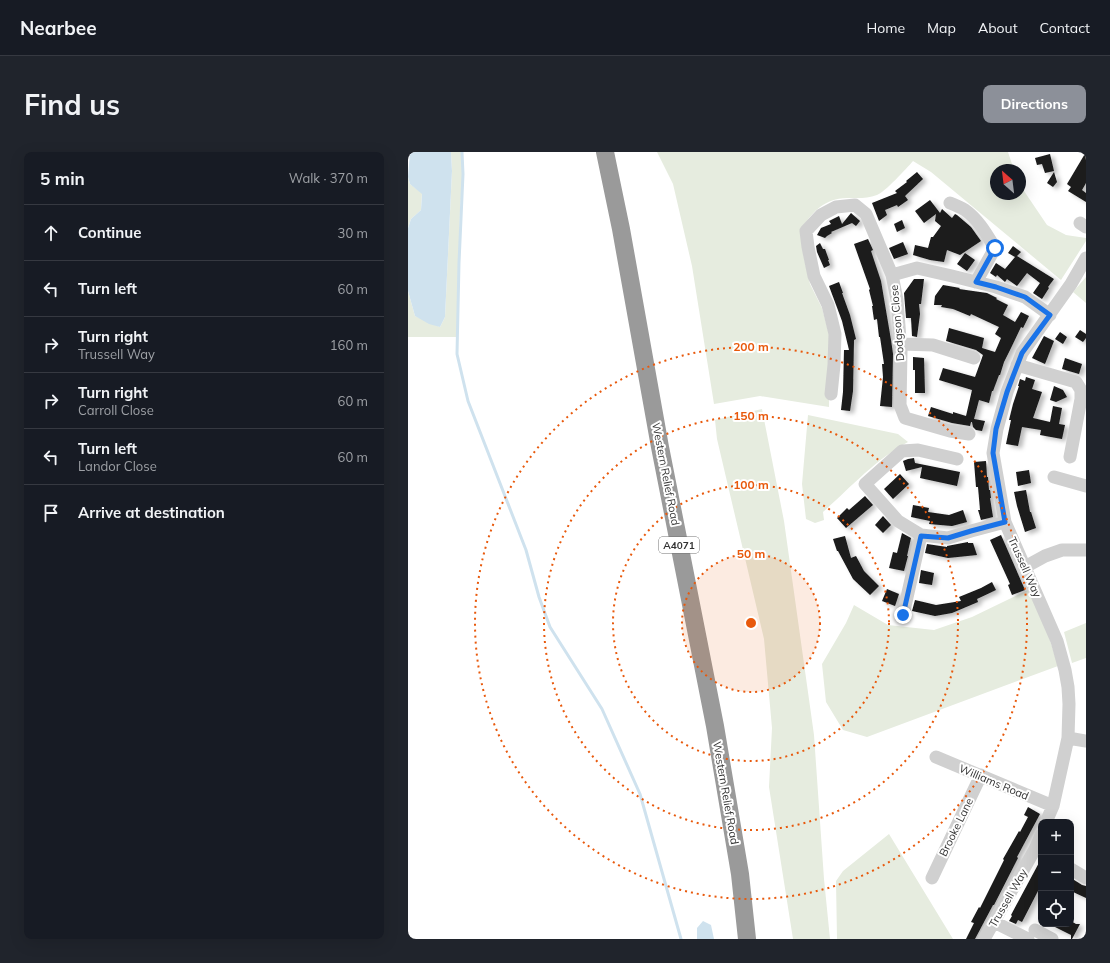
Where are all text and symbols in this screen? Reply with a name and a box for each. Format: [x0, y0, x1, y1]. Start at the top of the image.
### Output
text: Nearbee [20, 16, 97, 40]
text: Home [866, 19, 905, 37]
text: Map [927, 19, 956, 37]
text: About [978, 19, 1018, 37]
text: Contact [1040, 19, 1090, 37]
button: Directions [983, 85, 1086, 123]
text: Find us [24, 87, 120, 122]
north arrow [990, 164, 1026, 200]
text: 5 min [40, 168, 85, 189]
text: Walk · 370 m [289, 170, 368, 186]
icon: ahead [40, 222, 62, 244]
text: Continue [78, 223, 141, 242]
text: 30 m [338, 225, 368, 241]
route start [986, 239, 1004, 257]
icon: left [40, 278, 62, 300]
text: Turn left [78, 279, 137, 298]
text: 60 m [338, 281, 368, 297]
street label: Dodgson Close [887, 284, 907, 362]
text: Turn right [78, 327, 148, 346]
icon: right [40, 334, 62, 356]
text: 160 m [330, 337, 368, 353]
text: 200 m [733, 339, 769, 354]
text: Trussell Way [78, 346, 155, 362]
text: Turn right [78, 383, 148, 402]
icon: right [40, 390, 62, 412]
text: 60 m [338, 393, 368, 409]
text: Carroll Close [78, 402, 154, 418]
text: 150 m [733, 408, 769, 423]
street label: Western Relief Road [649, 421, 683, 527]
text: Turn left [78, 439, 137, 458]
icon: left [40, 446, 62, 468]
text: 60 m [338, 449, 368, 465]
text: Landor Close [78, 458, 157, 474]
text: 100 m [733, 477, 769, 492]
icon: arrive [40, 502, 62, 524]
text: Arrive at destination [78, 503, 225, 522]
street label: Trussell Way [1005, 534, 1045, 600]
road number: A4071 [659, 537, 699, 553]
text: 50 m [737, 546, 765, 561]
route end [894, 606, 912, 624]
centre of rings [744, 616, 758, 630]
street label: Western Relief Road [710, 740, 742, 846]
street label: Williams Road [957, 761, 1031, 803]
street label: Brooke Lane [936, 795, 976, 859]
map controls [1038, 819, 1074, 927]
button: + [1038, 819, 1074, 855]
button: − [1038, 855, 1074, 891]
street label: Trussell Way [986, 866, 1030, 930]
button: locate [1038, 891, 1074, 927]

